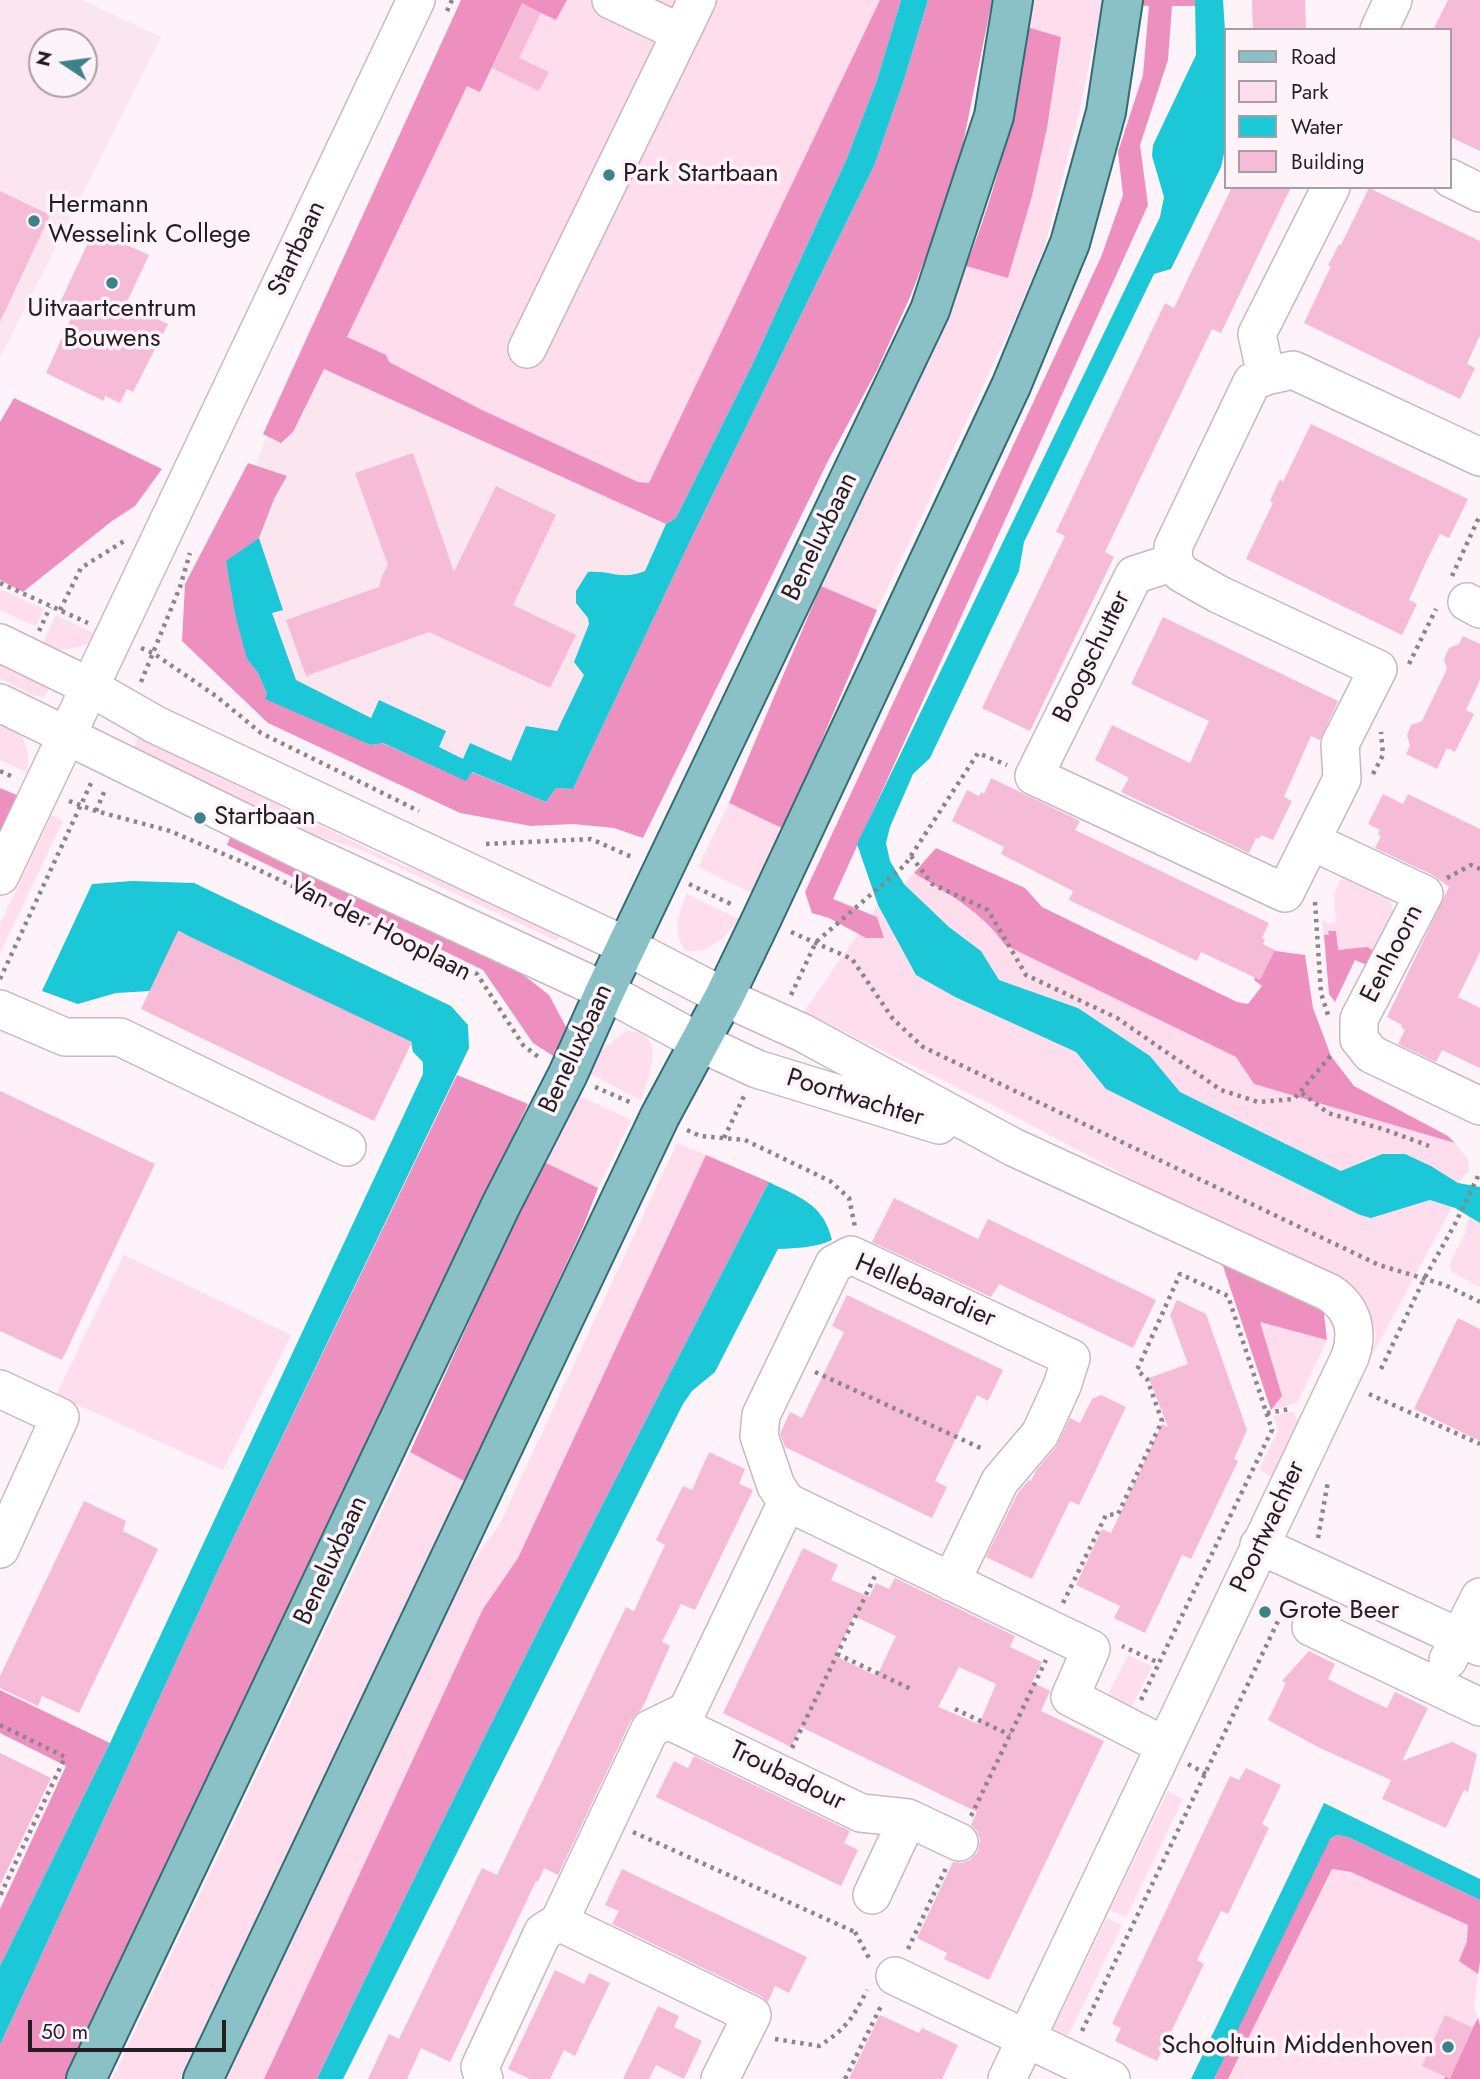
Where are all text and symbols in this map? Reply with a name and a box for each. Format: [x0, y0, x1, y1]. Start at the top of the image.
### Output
north arrow [28, 28, 98, 98]
legend [1224, 28, 1452, 189]
text: Road [1291, 42, 1336, 72]
text: N [29, 48, 59, 69]
text: Park [1291, 77, 1328, 107]
text: Water [1291, 112, 1343, 142]
text: Building [1291, 147, 1364, 177]
place label: Park Startbaan [623, 159, 779, 191]
marker: Park Startbaan [601, 167, 617, 183]
place label: Hermann Wesselink College [48, 190, 251, 252]
street label: Startbaan [262, 196, 334, 302]
marker: Hermann Wesselink College [26, 213, 42, 229]
marker: Uitvaartcentrum Bouwens [104, 275, 120, 291]
place label: Uitvaartcentrum Bouwens [27, 294, 197, 356]
street label: Beneluxbaan [777, 468, 865, 606]
street label: Boogschutter [1048, 586, 1138, 728]
place label: Startbaan [214, 802, 316, 834]
marker: Startbaan [192, 810, 208, 826]
street label: Van der Hooplaan [284, 871, 476, 989]
street label: Eenhoorn [1355, 900, 1431, 1008]
street label: Beneluxbaan [533, 979, 621, 1119]
street label: Poortwachter [783, 1063, 927, 1135]
street label: Hellebaardier [850, 1248, 1000, 1336]
street label: Poortwachter [1225, 1456, 1313, 1598]
street label: Beneluxbaan [288, 1491, 376, 1631]
place label: Grote Beer [1279, 1596, 1400, 1628]
marker: Grote Beer [1257, 1604, 1273, 1620]
street label: Troubadour [724, 1736, 850, 1818]
scale bar [32, 2006, 229, 2050]
text: 50 m [41, 2017, 88, 2047]
place label: Schooltuin Middenhoven [1161, 2031, 1434, 2063]
marker: Schooltuin Middenhoven [1440, 2039, 1456, 2055]

